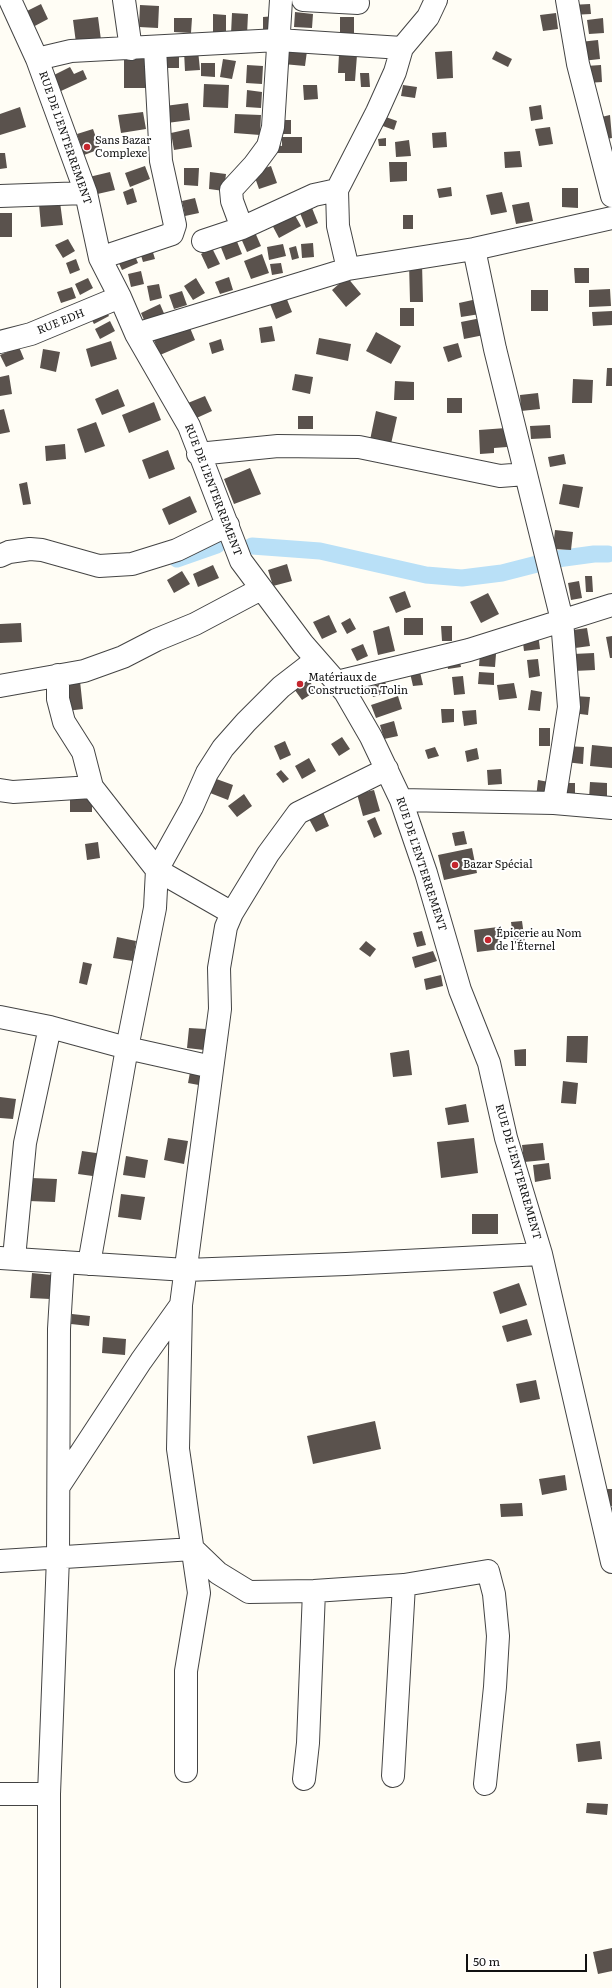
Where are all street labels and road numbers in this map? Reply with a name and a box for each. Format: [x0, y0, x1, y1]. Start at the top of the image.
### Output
street label: RUE DE L'ENTERREMENT [36, 69, 94, 207]
street label: RUE EDH [35, 306, 87, 338]
street label: RUE DE L'ENTERREMENT [182, 422, 244, 558]
street label: RUE DE L'ENTERREMENT [393, 795, 449, 933]
street label: RUE DE L'ENTERREMENT [492, 1103, 544, 1241]

